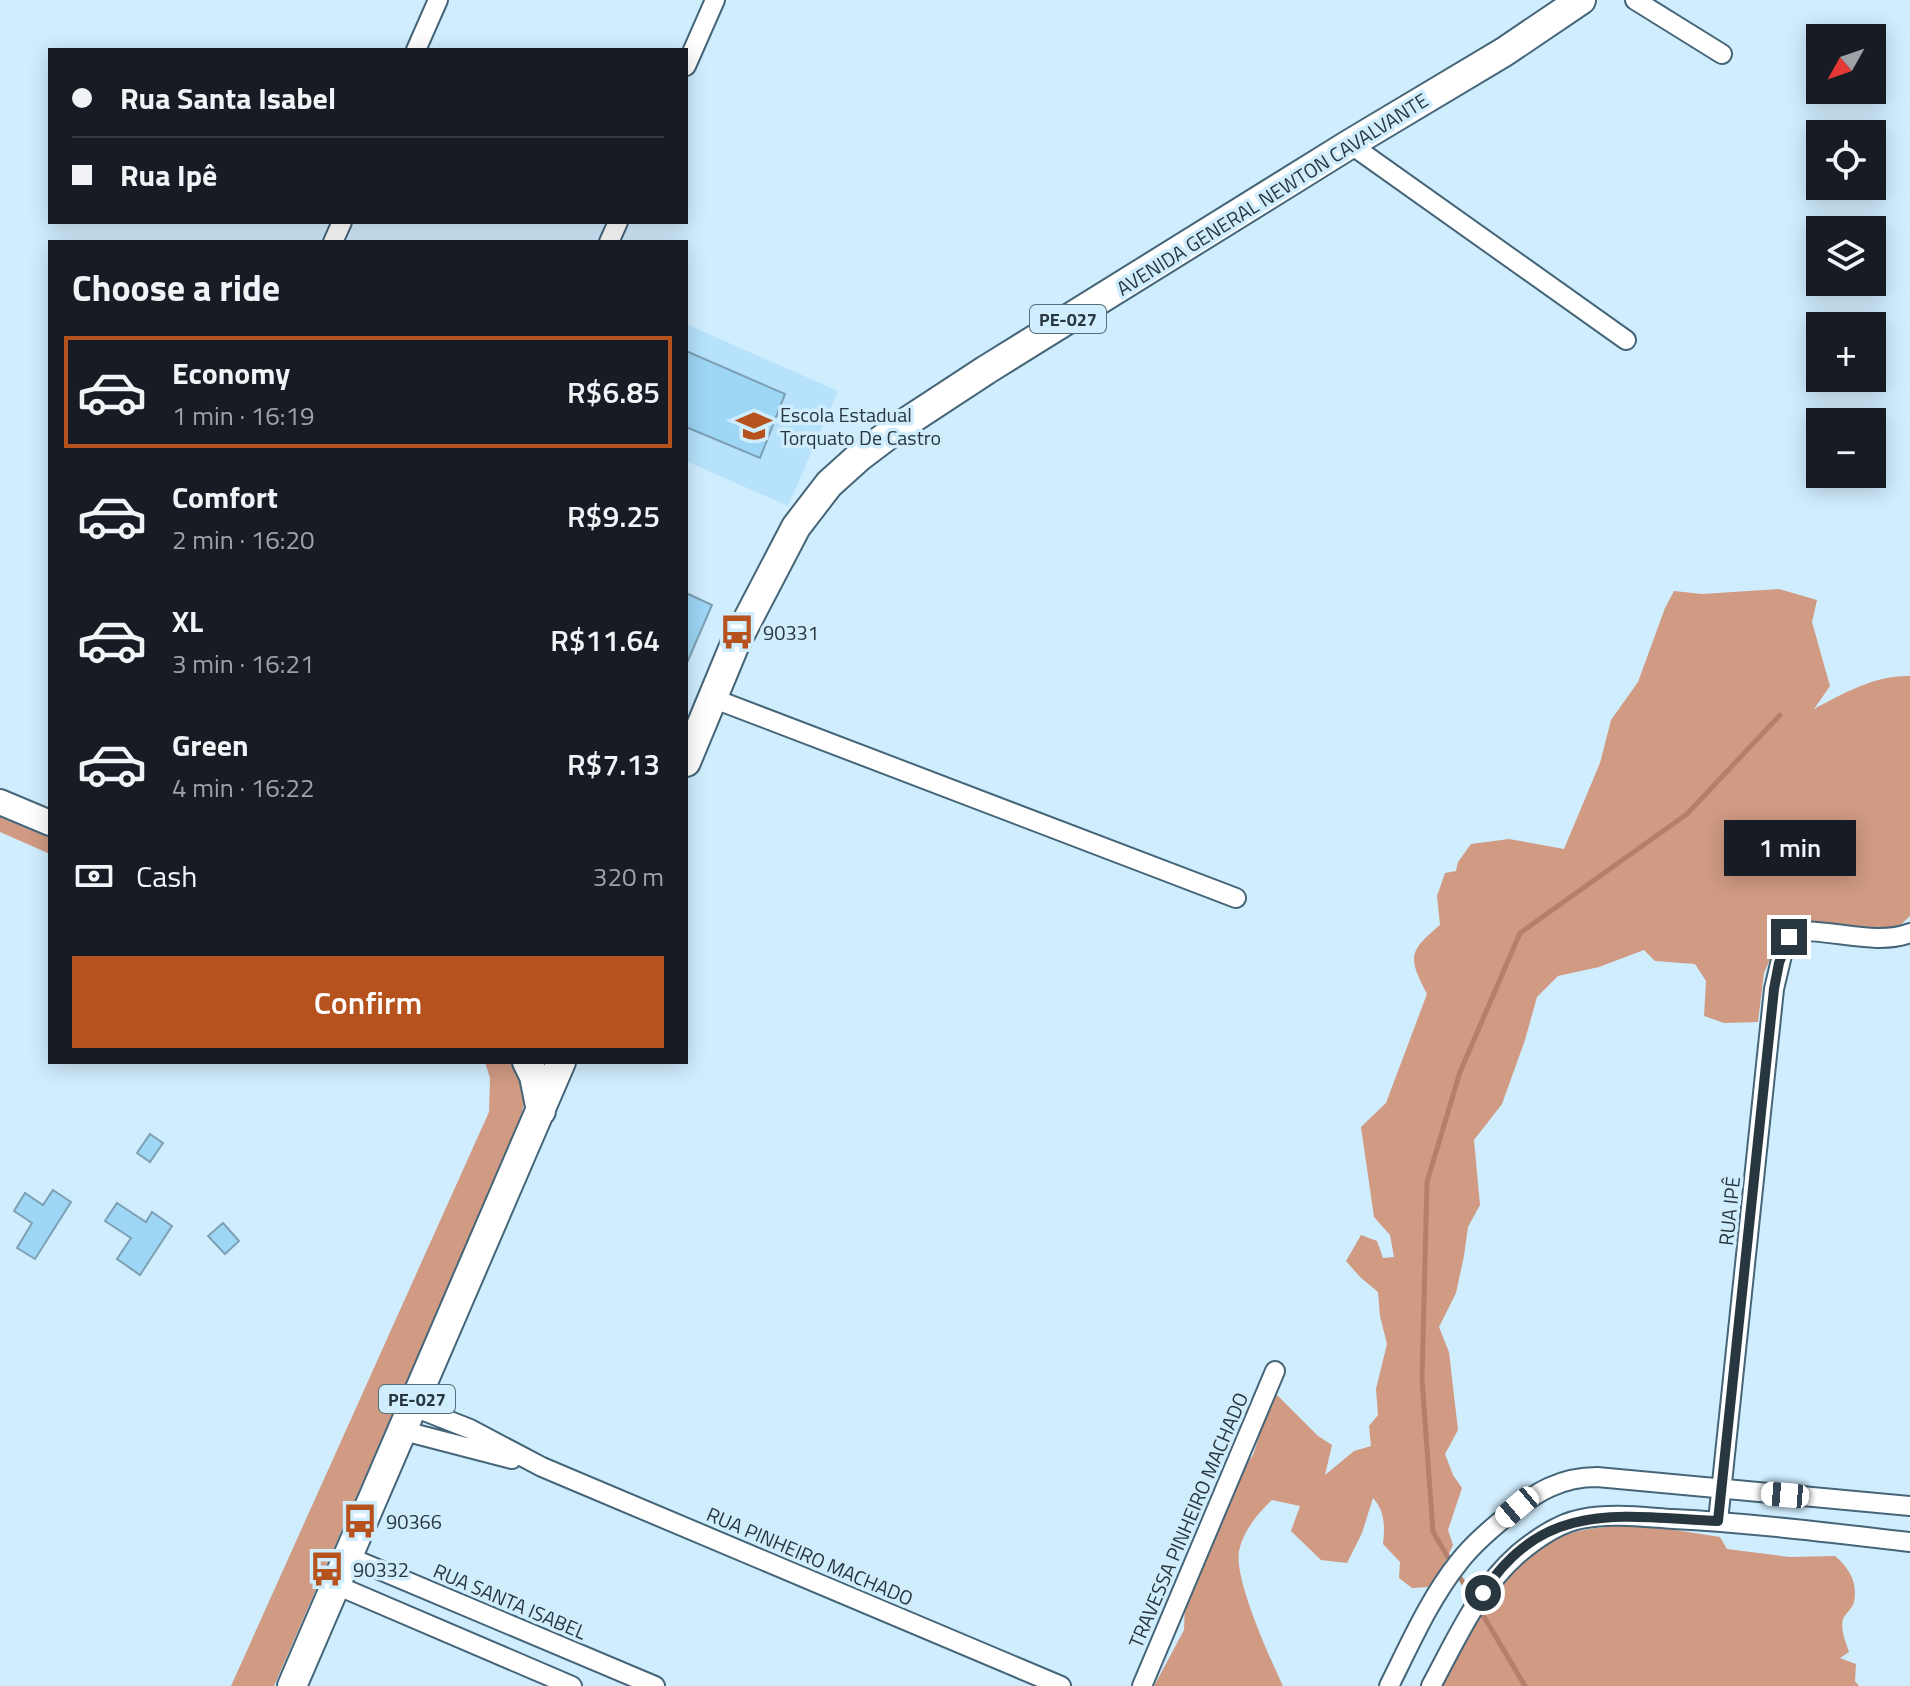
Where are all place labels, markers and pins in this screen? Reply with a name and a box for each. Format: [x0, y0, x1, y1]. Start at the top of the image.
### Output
place label: Escola Estadual Torquato De Castro [780, 399, 941, 453]
school or university icon: Escola Estadual Torquato De Castro [735, 407, 773, 445]
bus stop icon: 90331 [718, 613, 756, 651]
place label: 90331 [763, 617, 819, 648]
bus stop icon: 90366 [341, 1502, 379, 1540]
place label: 90366 [386, 1506, 442, 1537]
bus stop icon: 90332 [308, 1550, 346, 1588]
place label: 90332 [353, 1554, 409, 1585]

